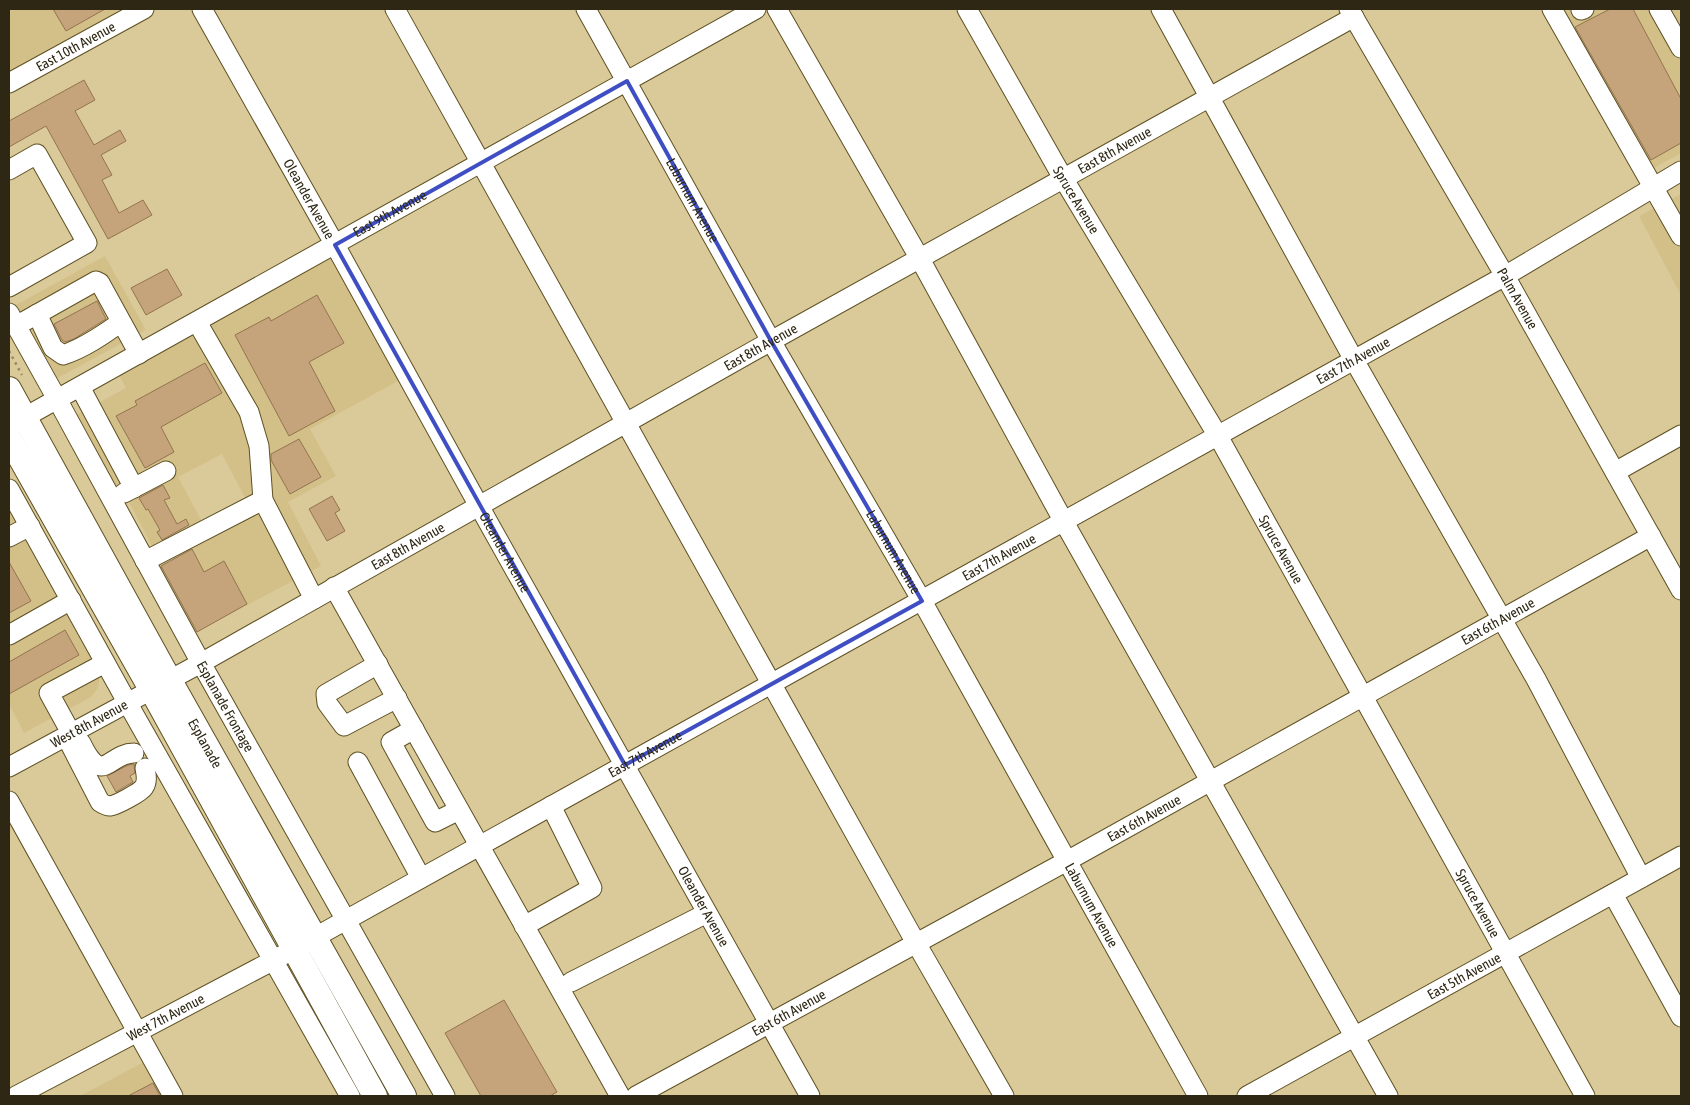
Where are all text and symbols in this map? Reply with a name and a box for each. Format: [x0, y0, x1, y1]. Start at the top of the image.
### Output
street label: East 10th Avenue [33, 18, 118, 75]
street label: East 8th Avenue [1075, 123, 1154, 177]
street label: Laburnum Avenue [663, 155, 722, 245]
street label: Oleander Avenue [280, 156, 338, 242]
street label: Spruce Avenue [1050, 163, 1103, 237]
street label: East 9th Avenue [350, 187, 429, 240]
street label: Palm Avenue [1494, 265, 1541, 332]
street label: East 8th Avenue [721, 320, 800, 374]
street label: East 7th Avenue [1313, 334, 1393, 387]
street label: Laburnum Avenue [863, 507, 924, 597]
street label: Oleander Avenue [476, 509, 534, 595]
street label: Spruce Avenue [1256, 512, 1306, 586]
street label: East 8th Avenue [368, 519, 447, 573]
street label: East 7th Avenue [959, 530, 1038, 584]
street label: East 6th Avenue [1458, 594, 1537, 648]
street label: Esplanade Frontage [193, 658, 257, 754]
street label: West 8th Avenue [48, 696, 130, 751]
street label: Esplanade [184, 715, 226, 771]
street label: East 7th Avenue [605, 727, 684, 781]
street label: East 6th Avenue [1104, 791, 1184, 845]
street label: Laburnum Avenue [1062, 860, 1121, 950]
street label: Oleander Avenue [675, 863, 732, 949]
street label: Spruce Avenue [1452, 866, 1503, 940]
street label: East 5th Avenue [1424, 949, 1504, 1003]
street label: East 6th Avenue [749, 986, 828, 1039]
street label: West 7th Avenue [124, 990, 207, 1044]

